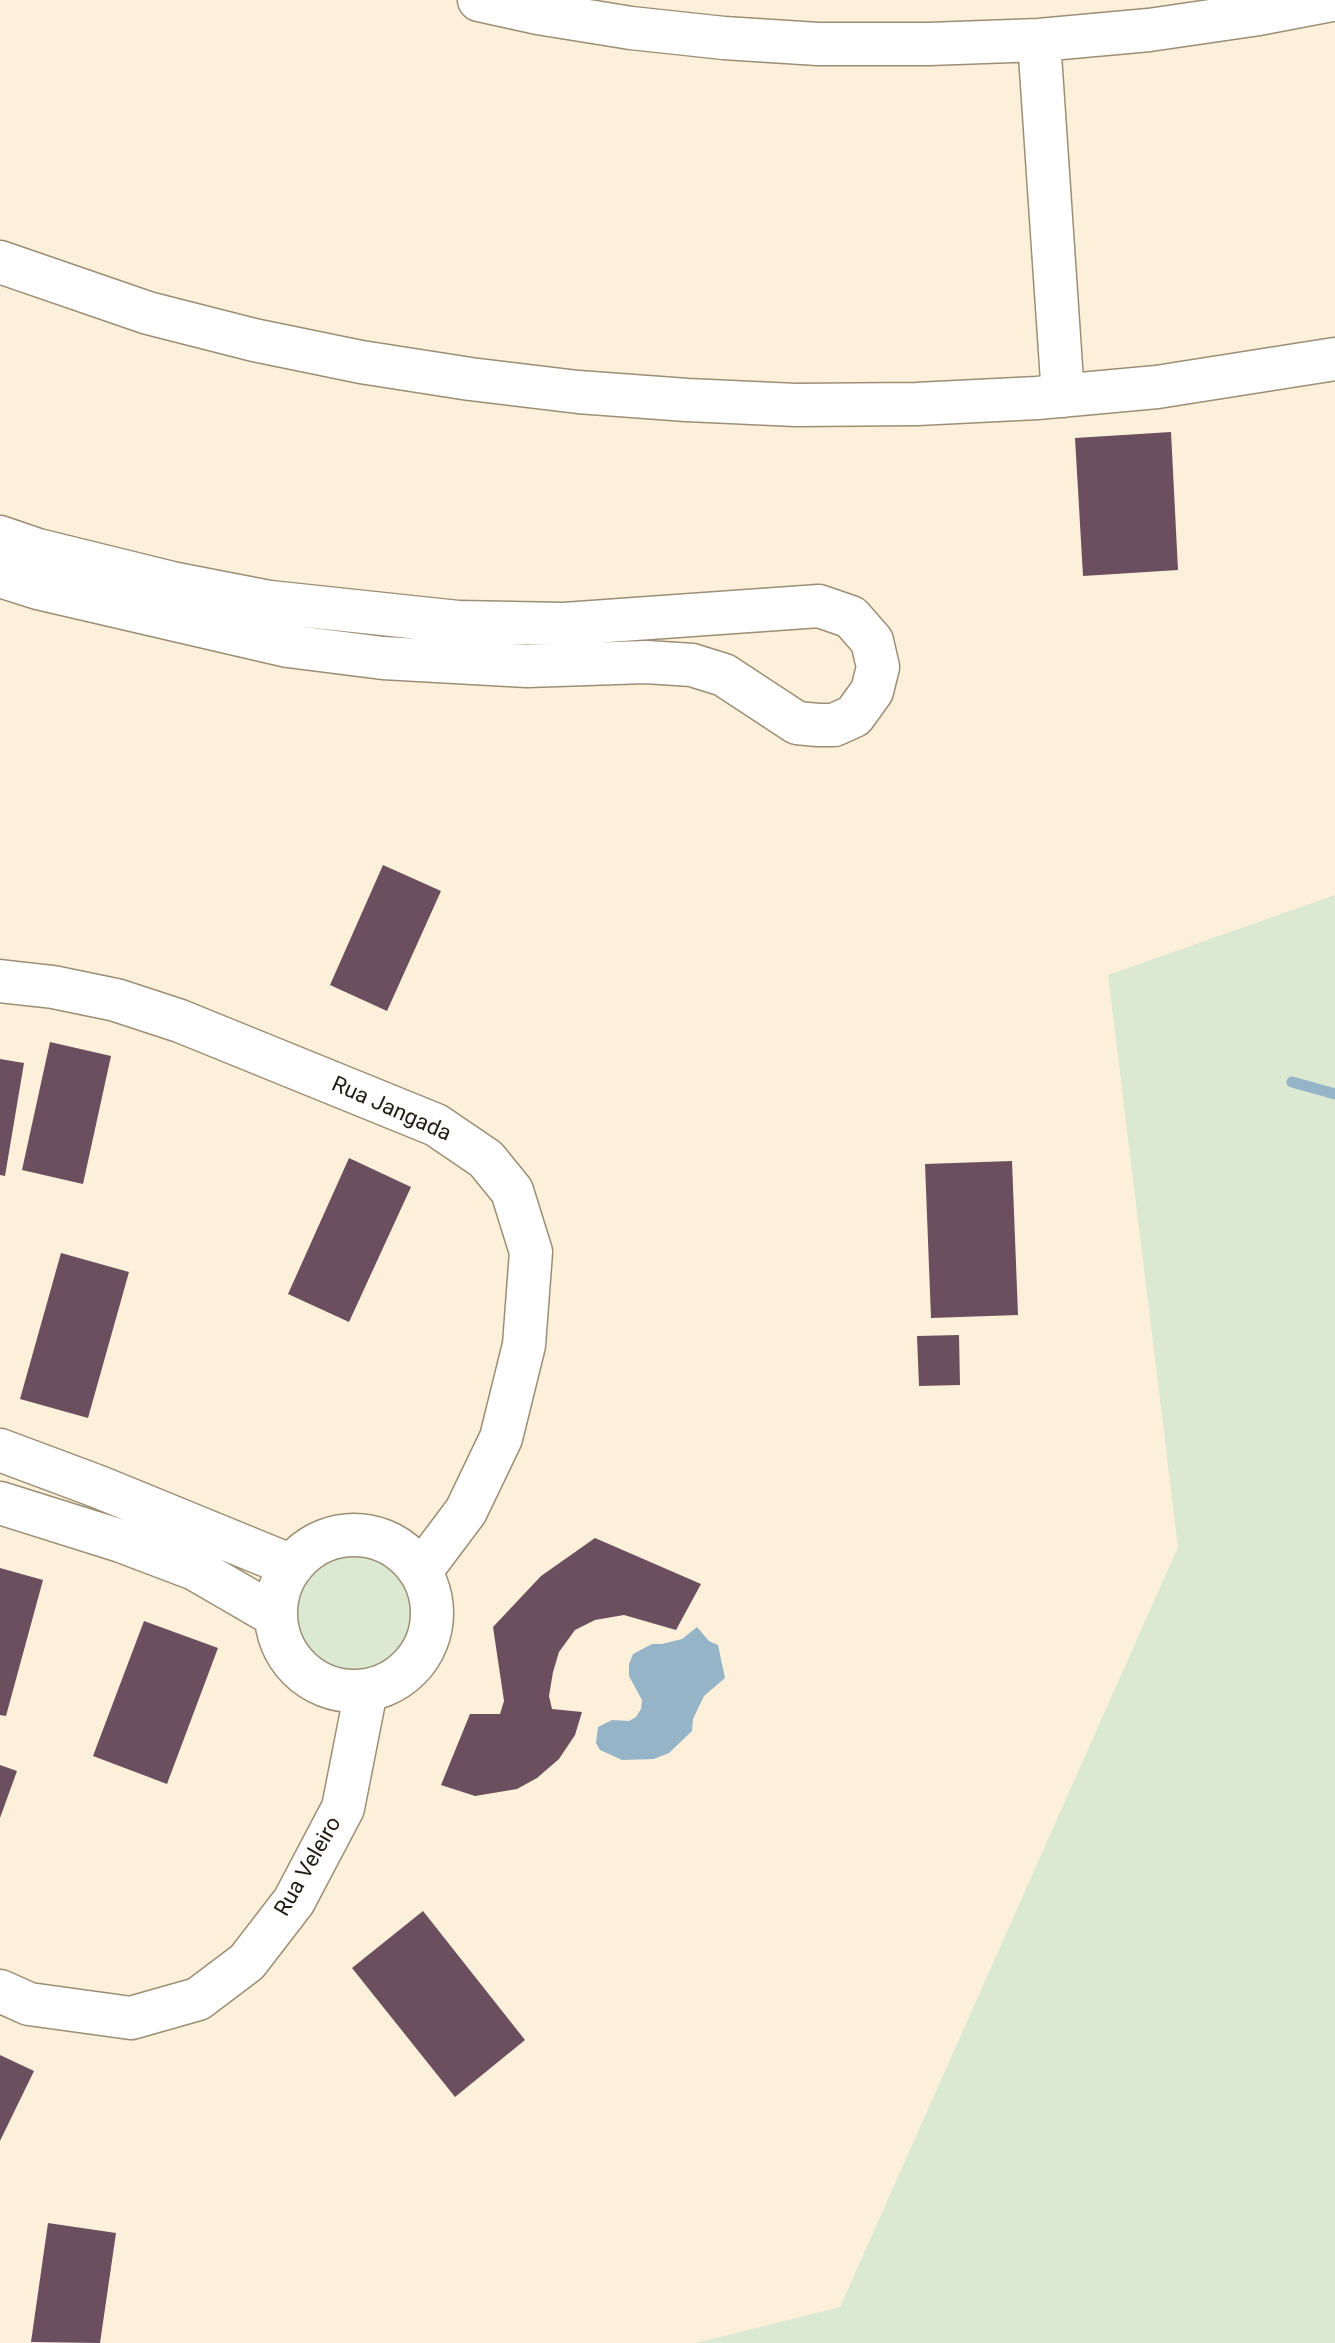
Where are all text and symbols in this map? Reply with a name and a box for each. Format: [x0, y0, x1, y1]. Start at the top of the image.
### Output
street label: Rua Jangada [327, 1072, 455, 1148]
street label: Rua Veleiro [270, 1813, 348, 1921]

